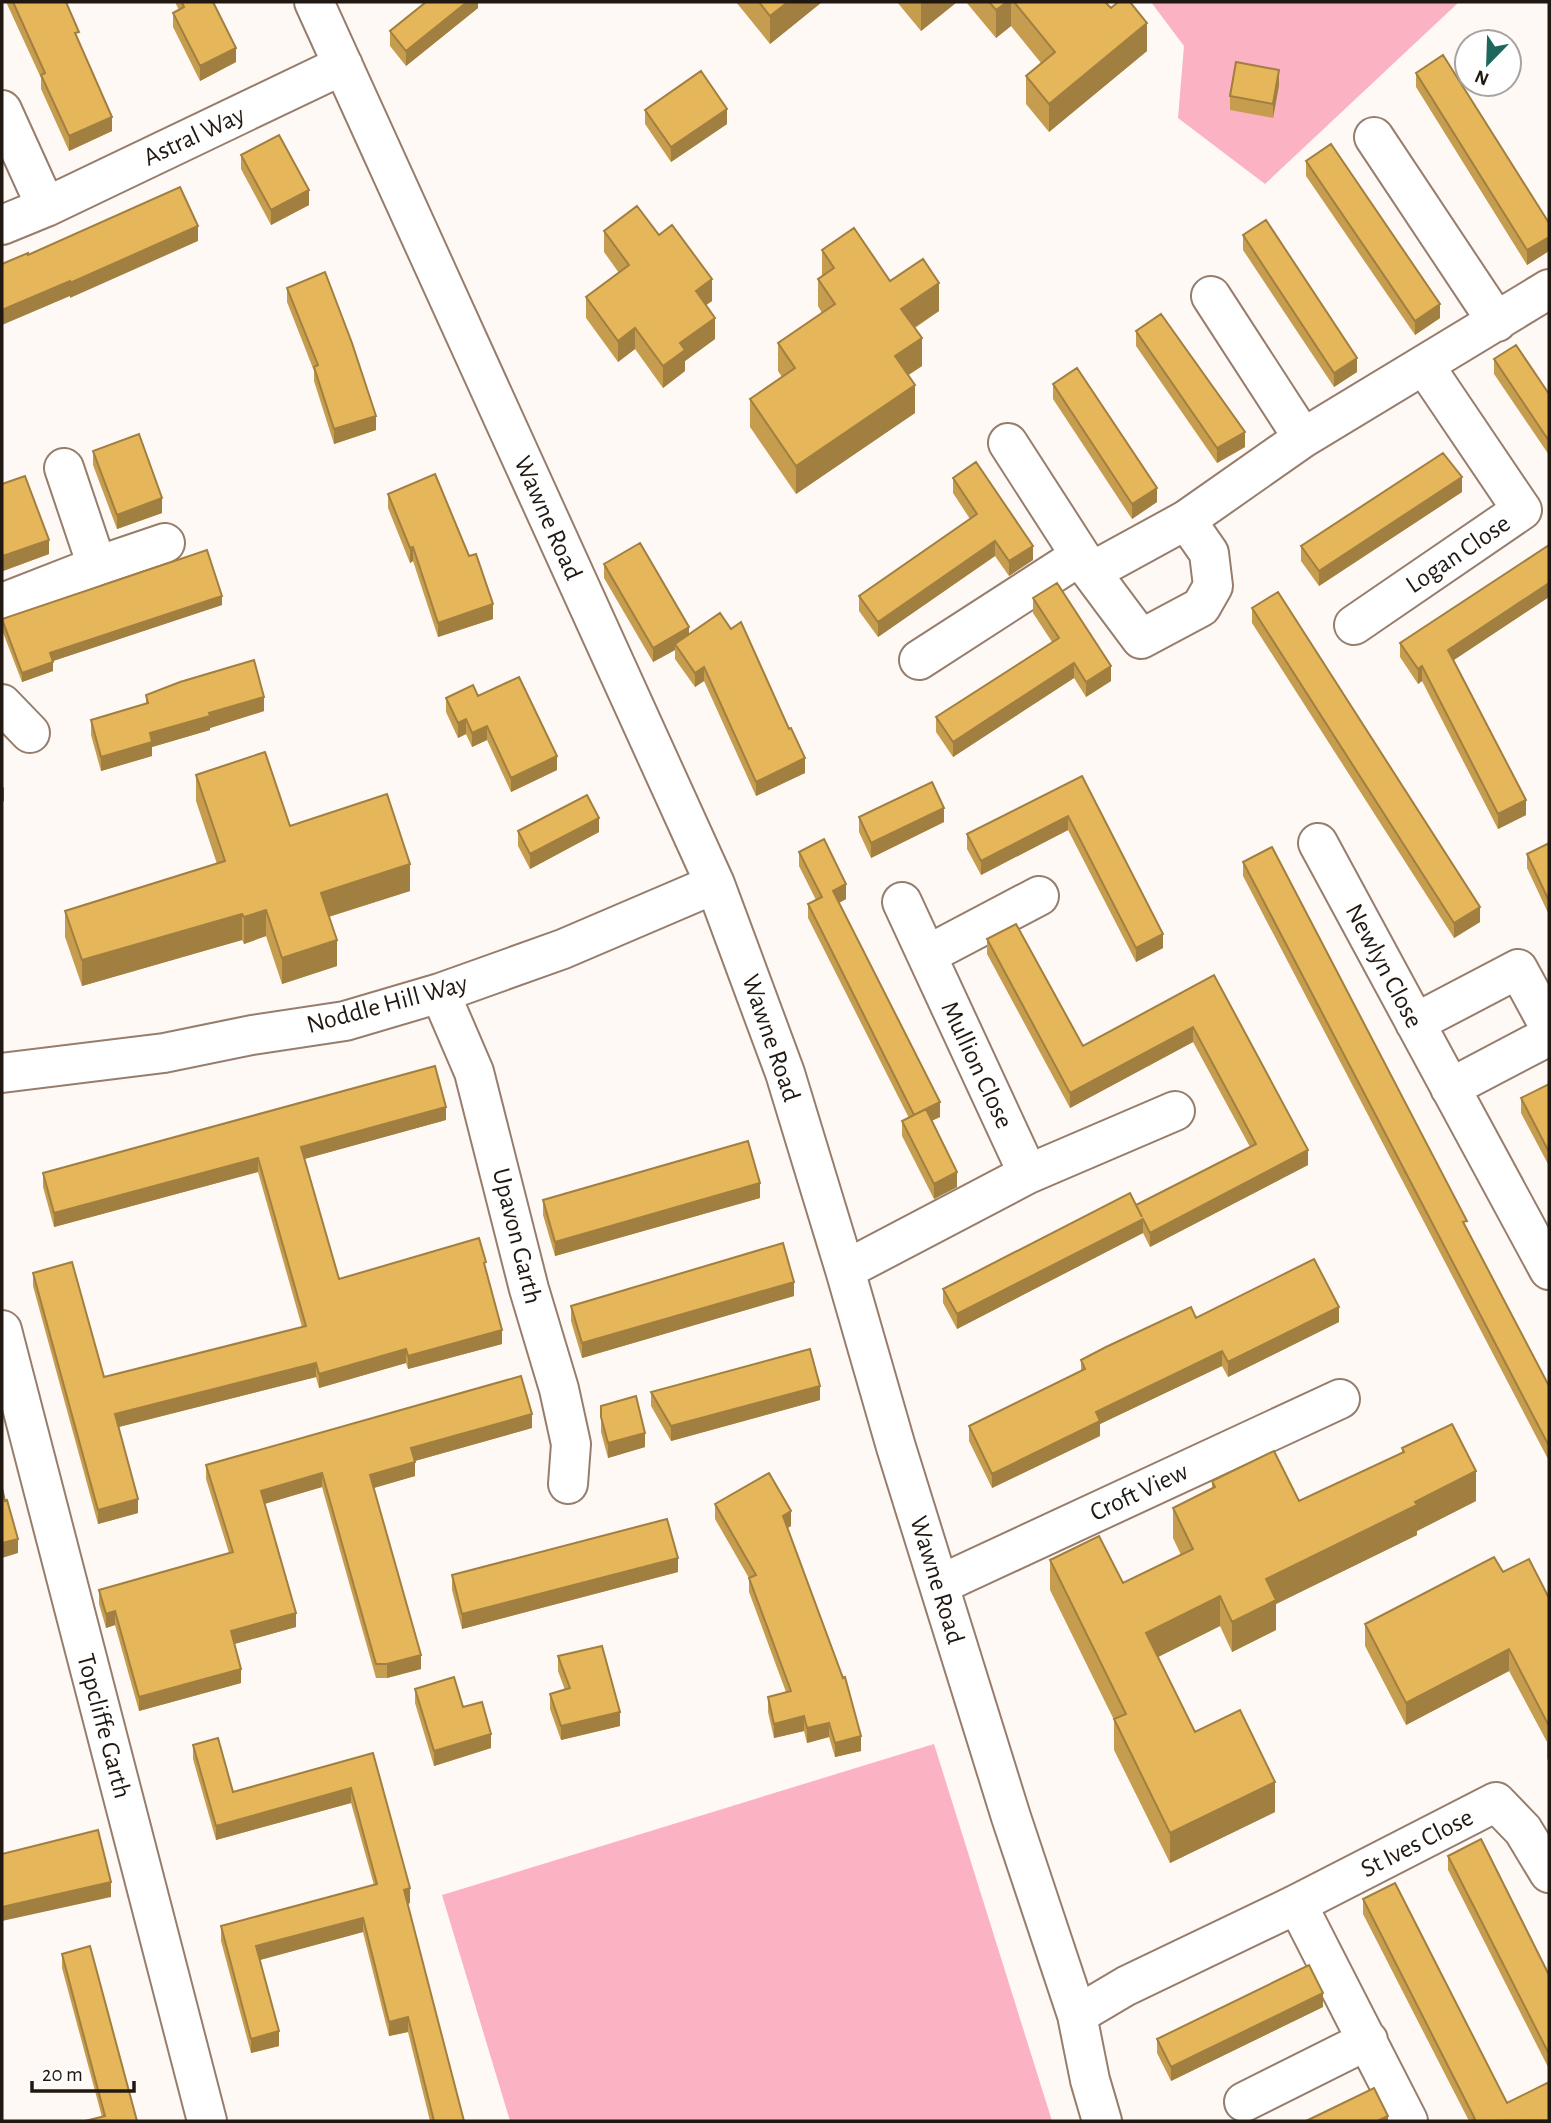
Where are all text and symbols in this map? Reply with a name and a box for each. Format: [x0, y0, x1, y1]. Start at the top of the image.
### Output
north arrow [1453, 28, 1523, 98]
text: N [1472, 66, 1492, 89]
street label: Astral Way [139, 101, 249, 171]
street label: Wawne Road [509, 452, 587, 584]
street label: Logan Close [1401, 510, 1515, 598]
street label: Newlyn Close [1341, 900, 1427, 1032]
street label: Noddle Hill Way [304, 970, 470, 1038]
street label: Wawne Road [737, 971, 805, 1105]
street label: Mullion Close [936, 997, 1018, 1133]
street label: Upavon Garth [488, 1166, 546, 1306]
street label: Croft View [1086, 1458, 1192, 1526]
street label: Wawne Road [905, 1513, 969, 1647]
street label: Topcliffe Garth [72, 1651, 136, 1801]
street label: St Ives Close [1357, 1804, 1477, 1882]
scale bar [32, 2050, 133, 2094]
text: 20 m [42, 2064, 83, 2085]

